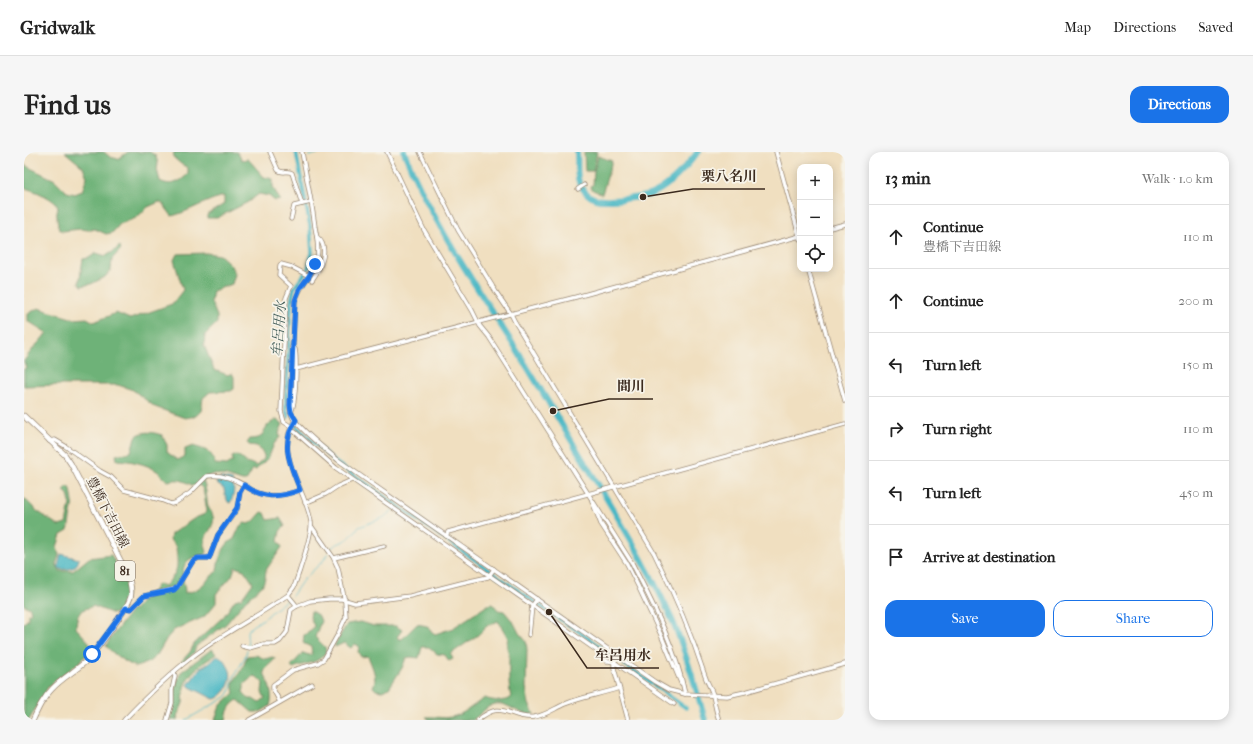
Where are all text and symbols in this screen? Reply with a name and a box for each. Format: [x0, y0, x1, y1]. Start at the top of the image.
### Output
text: Gridwalk [20, 17, 95, 39]
text: Map [1064, 19, 1091, 36]
text: Directions [1113, 19, 1176, 36]
text: Saved [1198, 19, 1233, 36]
button: Directions [1130, 86, 1229, 123]
text: Find us [24, 88, 111, 121]
callout: 栗八名川 [693, 163, 765, 189]
map controls [797, 164, 833, 272]
button: + [797, 164, 833, 200]
text: 栗八名川 [701, 168, 757, 185]
text: 13 min [885, 168, 931, 188]
text: Walk · 1.0 km [1142, 171, 1213, 186]
button: − [797, 200, 833, 236]
text: Continue [923, 218, 983, 236]
icon: ahead [885, 226, 907, 248]
text: 110 m [1183, 229, 1213, 244]
button: locate [797, 236, 833, 272]
text: 豊橋下吉田線 [923, 239, 1001, 254]
route end [306, 255, 324, 273]
icon: ahead [885, 290, 907, 312]
text: Continue [923, 292, 983, 310]
text: 200 m [1178, 293, 1213, 308]
water label: 牟呂用水 [269, 298, 290, 358]
icon: left [885, 354, 907, 376]
text: Turn left [923, 356, 981, 374]
text: 150 m [1182, 357, 1213, 372]
callout: 間川 [609, 373, 653, 399]
text: 間川 [617, 378, 645, 395]
icon: right [885, 418, 907, 440]
text: Turn right [923, 420, 992, 438]
text: 110 m [1183, 421, 1213, 436]
street label: 豊橋下吉田線 [84, 474, 132, 550]
icon: left [885, 482, 907, 504]
text: Turn left [923, 484, 981, 502]
text: 450 m [1179, 485, 1213, 500]
icon: arrive [885, 546, 907, 568]
text: Arrive at destination [923, 548, 1055, 566]
road number: 81 [115, 561, 135, 581]
button: Save [885, 600, 1045, 637]
button: Share [1053, 600, 1213, 637]
callout: 牟呂用水 [587, 642, 659, 668]
route start [83, 645, 101, 663]
text: 牟呂用水 [595, 647, 651, 664]

